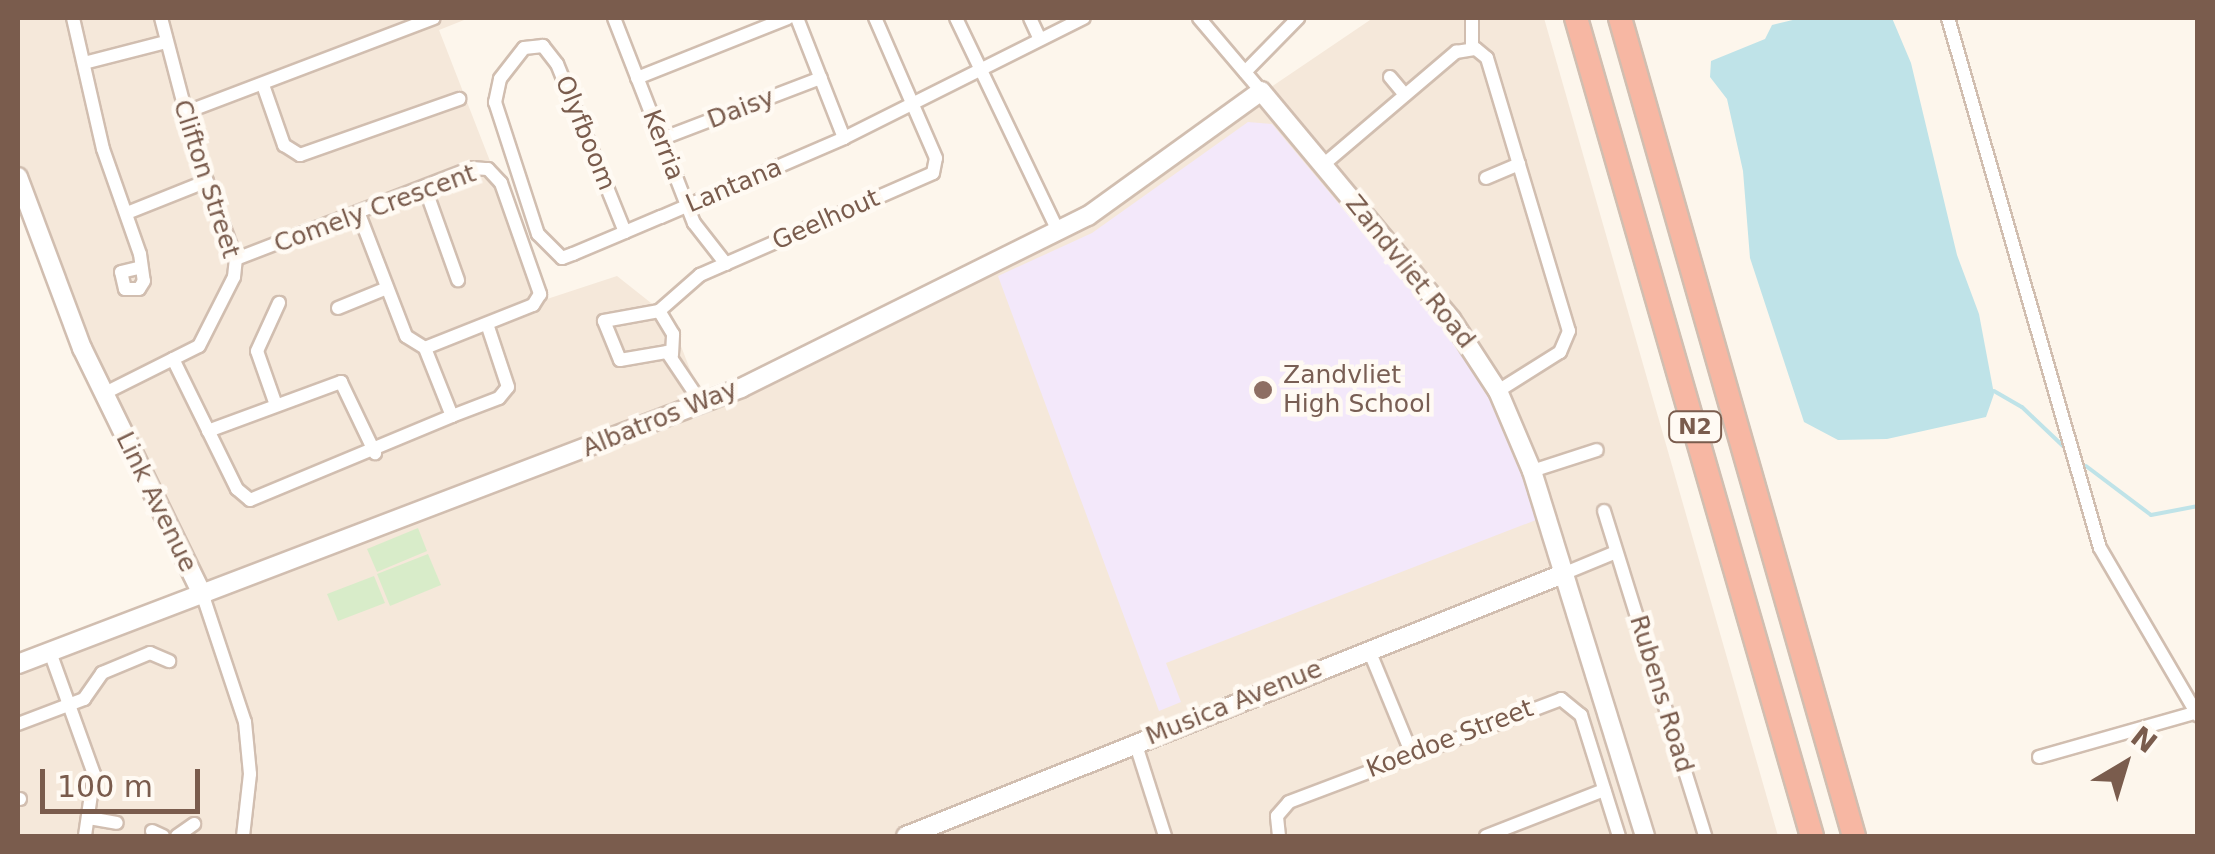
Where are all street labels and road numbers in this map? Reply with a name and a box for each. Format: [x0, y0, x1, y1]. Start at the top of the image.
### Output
street label: Olyfboom [548, 71, 622, 195]
street label: Daisy [703, 83, 779, 135]
street label: Clifton Street [166, 96, 246, 262]
street label: Kerria [636, 106, 690, 184]
street label: Lantana [681, 152, 787, 220]
street label: Comely Crescent [270, 159, 480, 259]
street label: Geelhout [768, 183, 884, 257]
street label: Zandvliet Road [1339, 189, 1481, 355]
street label: Albatros Way [578, 374, 742, 464]
road number: N2 [1668, 410, 1722, 444]
street label: Link Avenue [109, 427, 203, 577]
street label: Rubens Road [1623, 612, 1699, 776]
street label: Musica Avenue [1142, 654, 1326, 752]
street label: Koedoe Street [1362, 693, 1538, 785]

